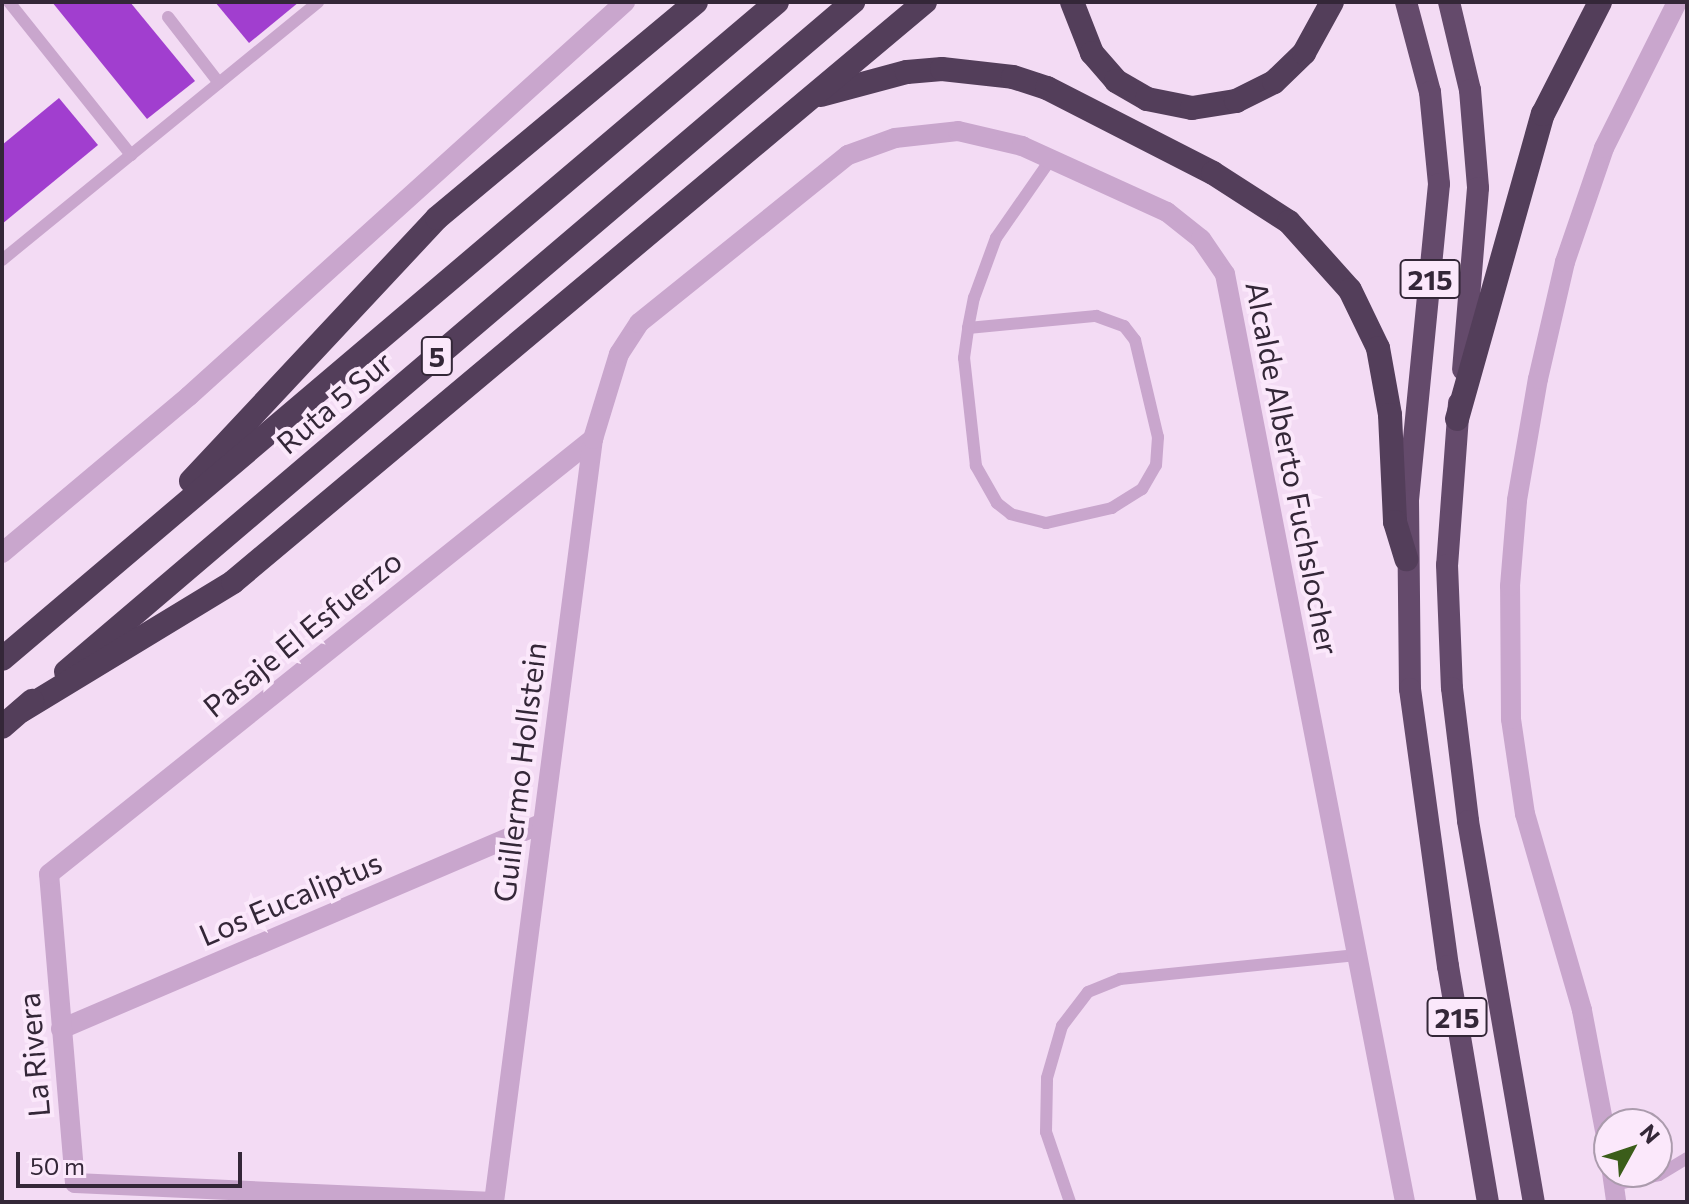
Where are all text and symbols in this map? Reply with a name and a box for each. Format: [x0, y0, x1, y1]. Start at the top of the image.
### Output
road number: 215 [1398, 255, 1462, 303]
street label: Alcalde Alberto Fuchslocher [1239, 278, 1347, 658]
road number: 5 [419, 332, 455, 380]
street label: Ruta 5 Sur [269, 343, 399, 461]
street label: Pasaje El Esfuerzo [196, 542, 408, 724]
street label: Guillermo Hollstein [485, 640, 553, 904]
street label: Los Eucaliptus [193, 843, 387, 953]
street label: La Rivera [10, 991, 56, 1119]
road number: 215 [1425, 993, 1489, 1041]
north arrow [1593, 1108, 1673, 1188]
text: N [1635, 1119, 1666, 1149]
scale bar [20, 1136, 246, 1186]
text: 50 m [30, 1151, 85, 1180]

